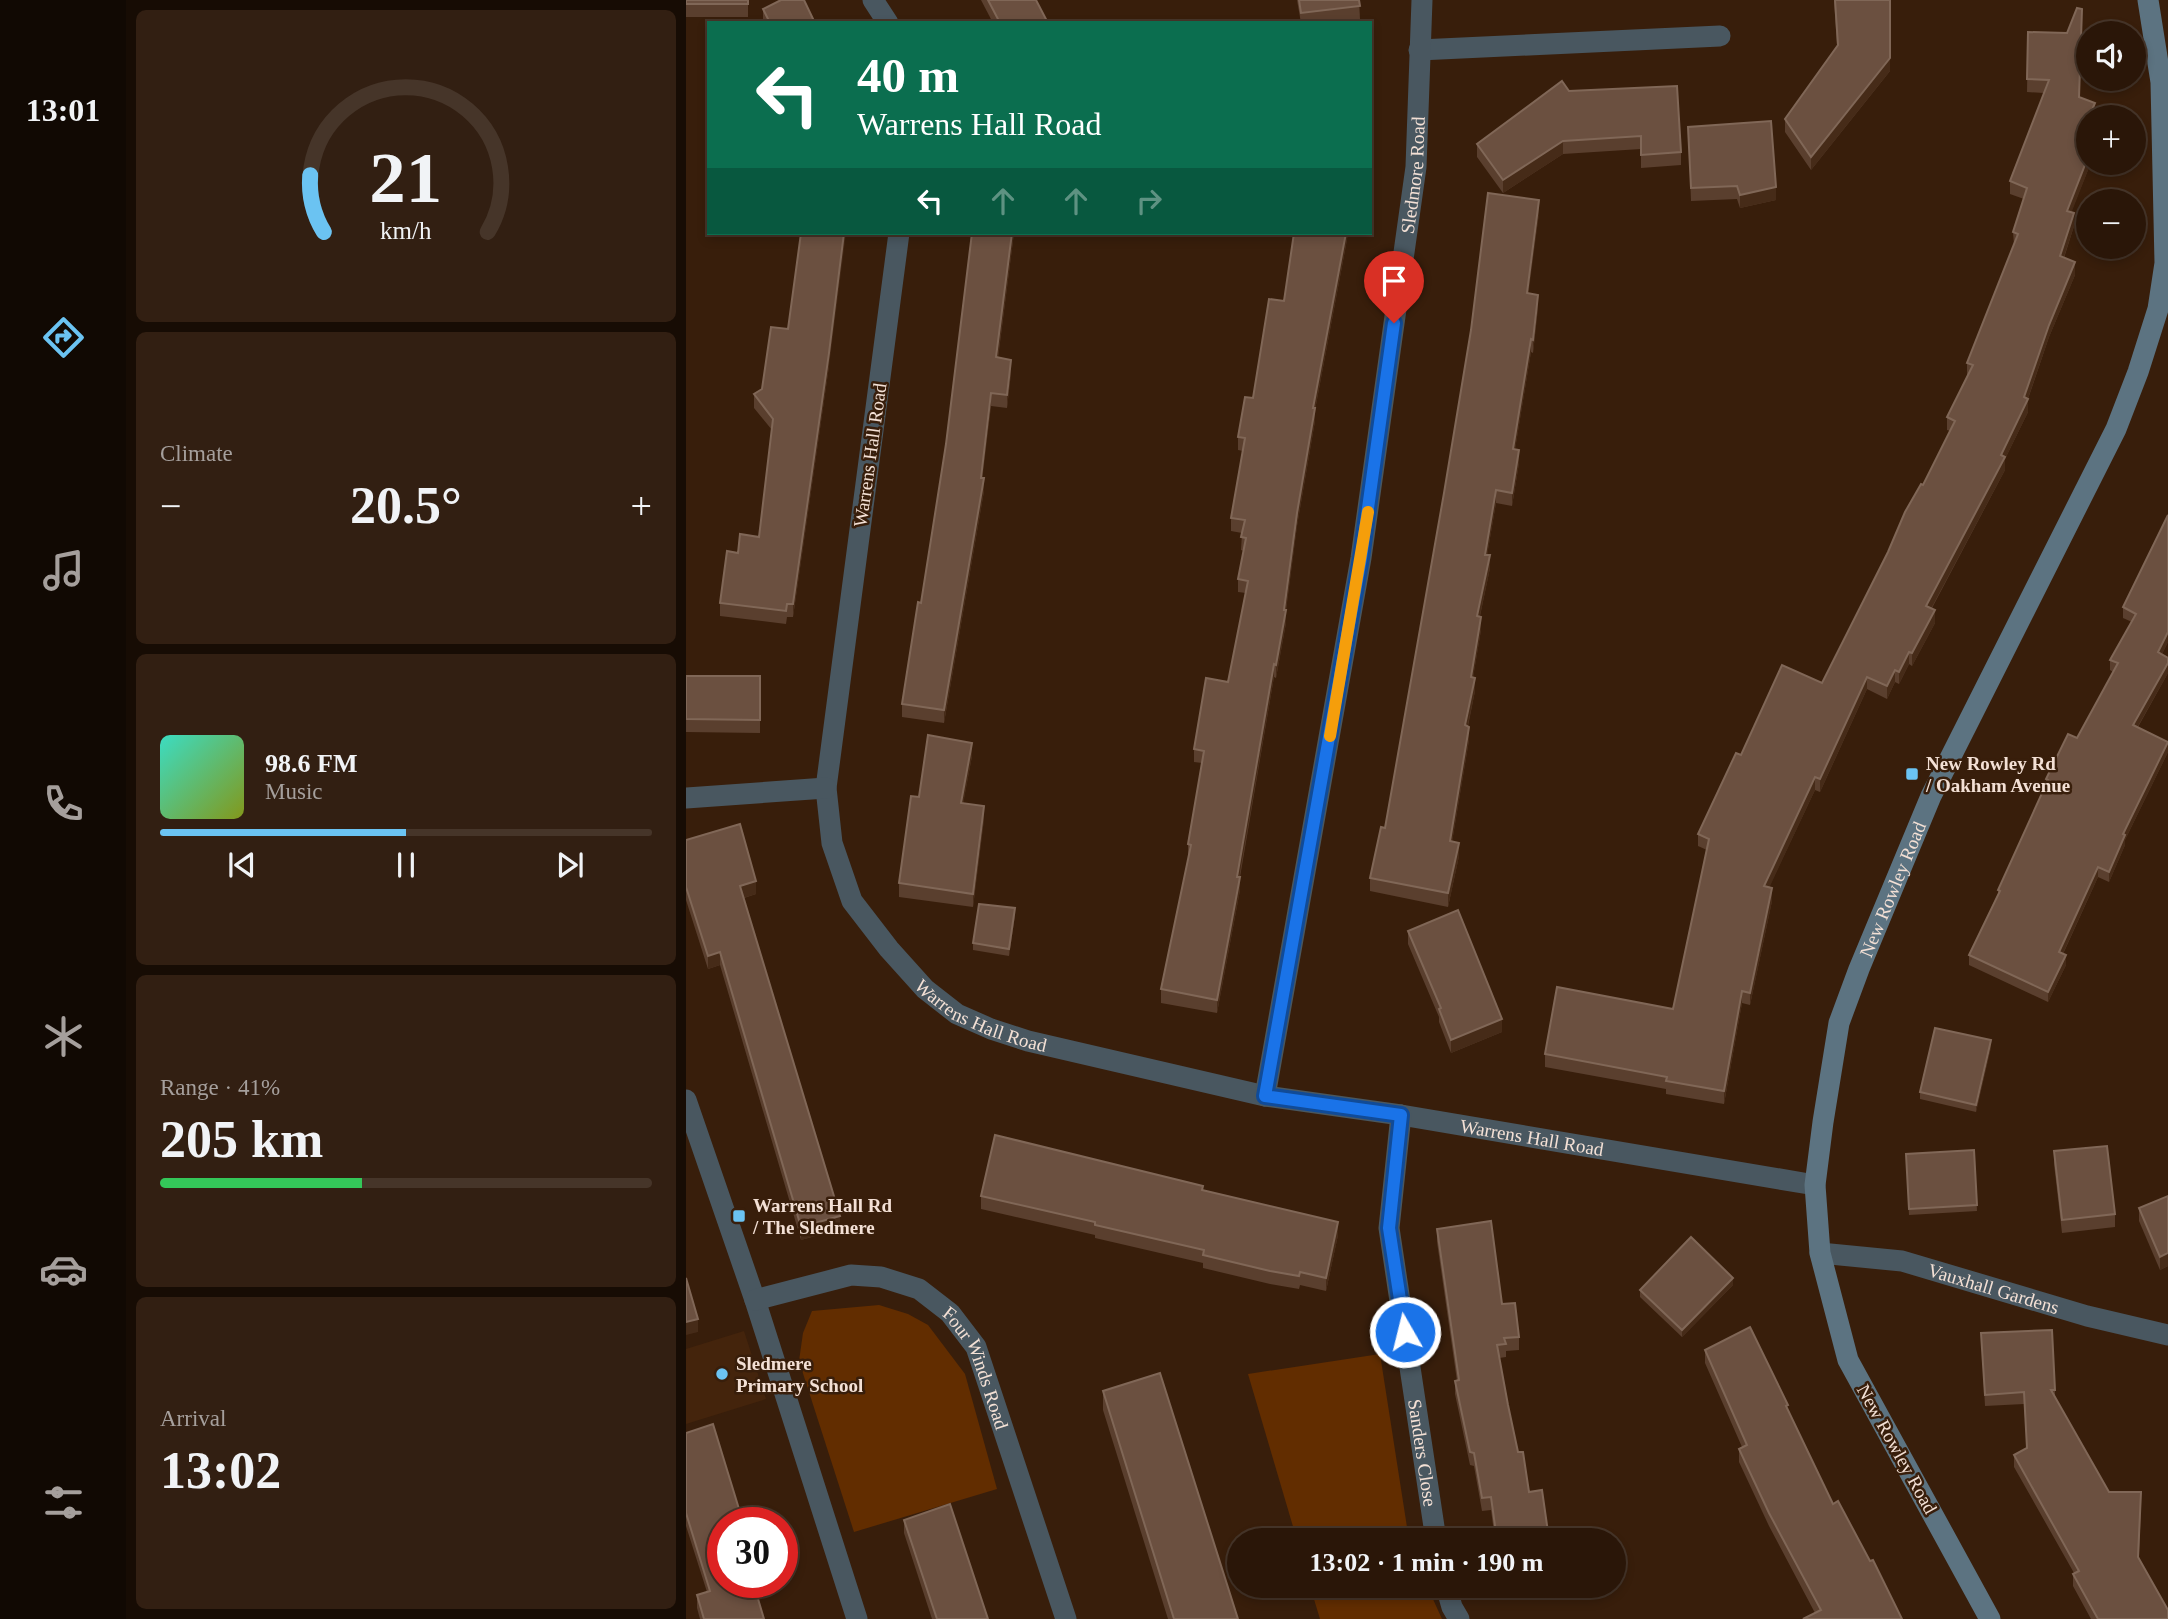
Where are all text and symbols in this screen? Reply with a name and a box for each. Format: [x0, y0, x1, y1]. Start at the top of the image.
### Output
map controls [2076, 21, 2146, 259]
button: sound [2076, 21, 2146, 91]
text: 40 m [857, 48, 959, 103]
icon: left [742, 49, 833, 140]
text: 13:01 [26, 92, 100, 128]
button: + [2076, 105, 2146, 175]
text: Warrens Hall Road [857, 106, 1101, 142]
street label: Sledmore Road [1396, 116, 1428, 235]
text: 21 [370, 137, 442, 218]
icon: left [911, 182, 949, 220]
icon: ahead [984, 182, 1022, 220]
icon: ahead [1057, 182, 1095, 220]
icon: right [1130, 182, 1168, 220]
button: − [2076, 189, 2146, 259]
text: km/h [380, 217, 432, 244]
pin [1364, 251, 1424, 323]
icon: arrive [1375, 262, 1413, 300]
icon: directions [39, 313, 88, 362]
street label: Warrens Hall Road [850, 381, 891, 528]
text: Climate [160, 441, 233, 466]
text: 20.5° [350, 477, 462, 534]
text: − [160, 485, 181, 527]
text: + [631, 485, 652, 527]
icon: music [39, 546, 88, 595]
text: 98.6 FM [265, 749, 357, 778]
place label: New Rowley Rd / Oakham Avenue [1925, 753, 2070, 796]
marker: New Rowley Rd / Oakham Avenue [1904, 766, 1920, 782]
icon: phone [39, 779, 88, 828]
text: Music [265, 779, 323, 804]
street label: New Rowley Road [1855, 818, 1930, 960]
icon: previous [223, 846, 261, 884]
icon: pause [387, 846, 425, 884]
icon: next [551, 846, 589, 884]
street label: Warrens Hall Road [911, 975, 1049, 1056]
icon: climate [39, 1012, 88, 1061]
text: Range · 41% [160, 1075, 280, 1100]
text: 205 km [160, 1111, 323, 1168]
street label: Warrens Hall Road [1459, 1115, 1606, 1160]
place label: Warrens Hall Rd / The Sledmere [752, 1195, 892, 1238]
marker: Warrens Hall Rd / The Sledmere [731, 1208, 747, 1224]
icon: car [39, 1245, 88, 1294]
street label: Vauxhall Gardens [1926, 1259, 2062, 1318]
position arrow [1368, 1295, 1442, 1369]
street label: Four Winds Road [939, 1301, 1013, 1432]
place label: Sledmere Primary School [736, 1353, 863, 1396]
marker: Sledmere Primary School [714, 1366, 730, 1382]
street label: New Rowley Road [1853, 1381, 1941, 1518]
street label: Sanders Close [1404, 1398, 1441, 1508]
text: Arrival [160, 1406, 226, 1431]
text: 13:02 [160, 1442, 281, 1499]
icon: filters [39, 1478, 88, 1527]
speed limit sign: 30 [707, 1507, 798, 1598]
text: 13:02 · 1 min · 190 m [1310, 1548, 1544, 1577]

